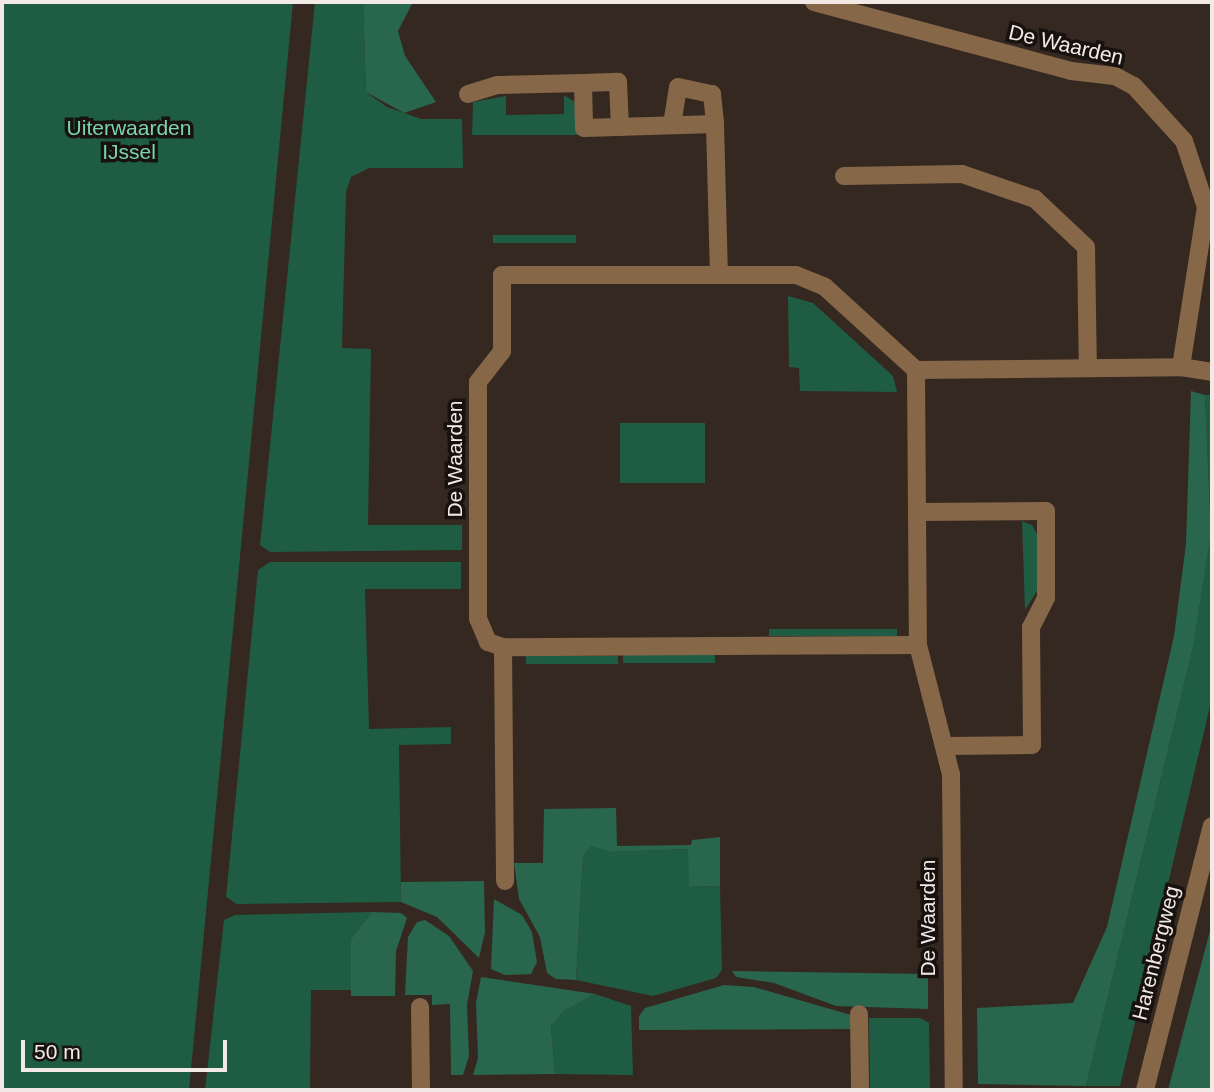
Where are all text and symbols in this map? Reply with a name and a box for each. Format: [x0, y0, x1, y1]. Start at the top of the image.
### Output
street label: De Waarden [1006, 20, 1126, 70]
park label: Uiterwaarden IJssel [67, 115, 191, 165]
street label: De Waarden [442, 400, 468, 518]
street label: De Waarden [915, 859, 941, 977]
street label: Harenbergweg [1127, 883, 1185, 1023]
scale bar [24, 1026, 231, 1070]
text: 50 m [34, 1040, 81, 1063]

